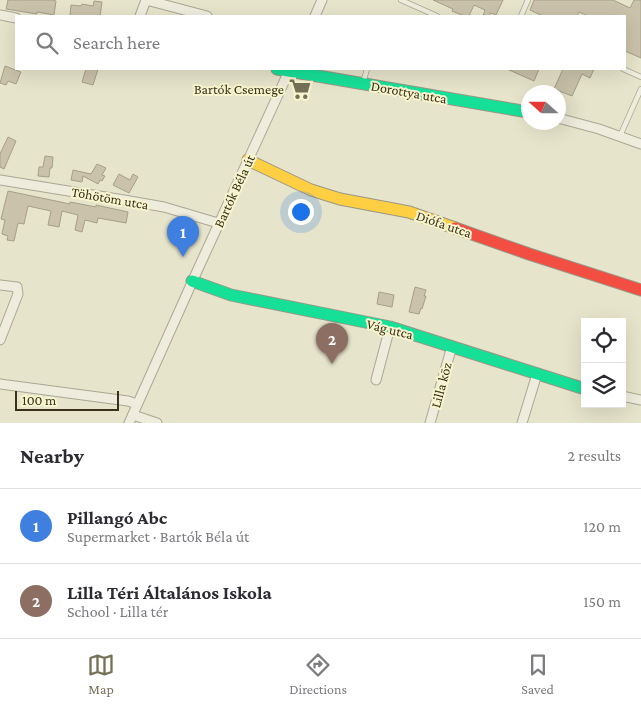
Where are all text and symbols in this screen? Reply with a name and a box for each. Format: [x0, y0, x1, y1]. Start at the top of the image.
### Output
search box [15, 15, 626, 70]
icon: search [33, 29, 61, 57]
text: Search here [73, 32, 160, 53]
supermarket icon: Bartók Csemege [287, 76, 313, 102]
street label: Dorottya utca [370, 77, 449, 107]
place label: Bartók Csemege [194, 81, 284, 97]
north arrow [521, 85, 566, 130]
street label: Bartók Béla út [210, 152, 258, 230]
street label: Töhötöm utca [70, 183, 150, 213]
your location [288, 199, 314, 225]
street label: Diófa utca [414, 207, 474, 241]
pin: 1 [167, 216, 199, 257]
street label: Vág utca [365, 315, 415, 343]
map controls [581, 318, 626, 408]
button: locate [581, 318, 626, 363]
pin: 2 [316, 323, 348, 364]
street label: Lilla köz [427, 360, 455, 410]
button: layers [581, 363, 626, 408]
scale bar [15, 388, 119, 411]
text: 100 m [22, 392, 56, 408]
text: Nearby [20, 444, 84, 468]
text: 2 results [568, 447, 621, 464]
text: Pillangó Abc [67, 507, 167, 528]
text: 1 [33, 518, 39, 535]
text: 120 m [583, 518, 621, 535]
text: Supermarket · Bartók Béla út [67, 528, 249, 545]
text: Lilla Téri Általános Iskola [67, 582, 272, 603]
text: 2 [32, 593, 40, 610]
text: 150 m [583, 593, 621, 610]
text: School · Lilla tér [67, 603, 168, 620]
tab: Map [87, 651, 115, 697]
tab: Directions [289, 651, 347, 697]
tab: Saved [521, 651, 554, 697]

